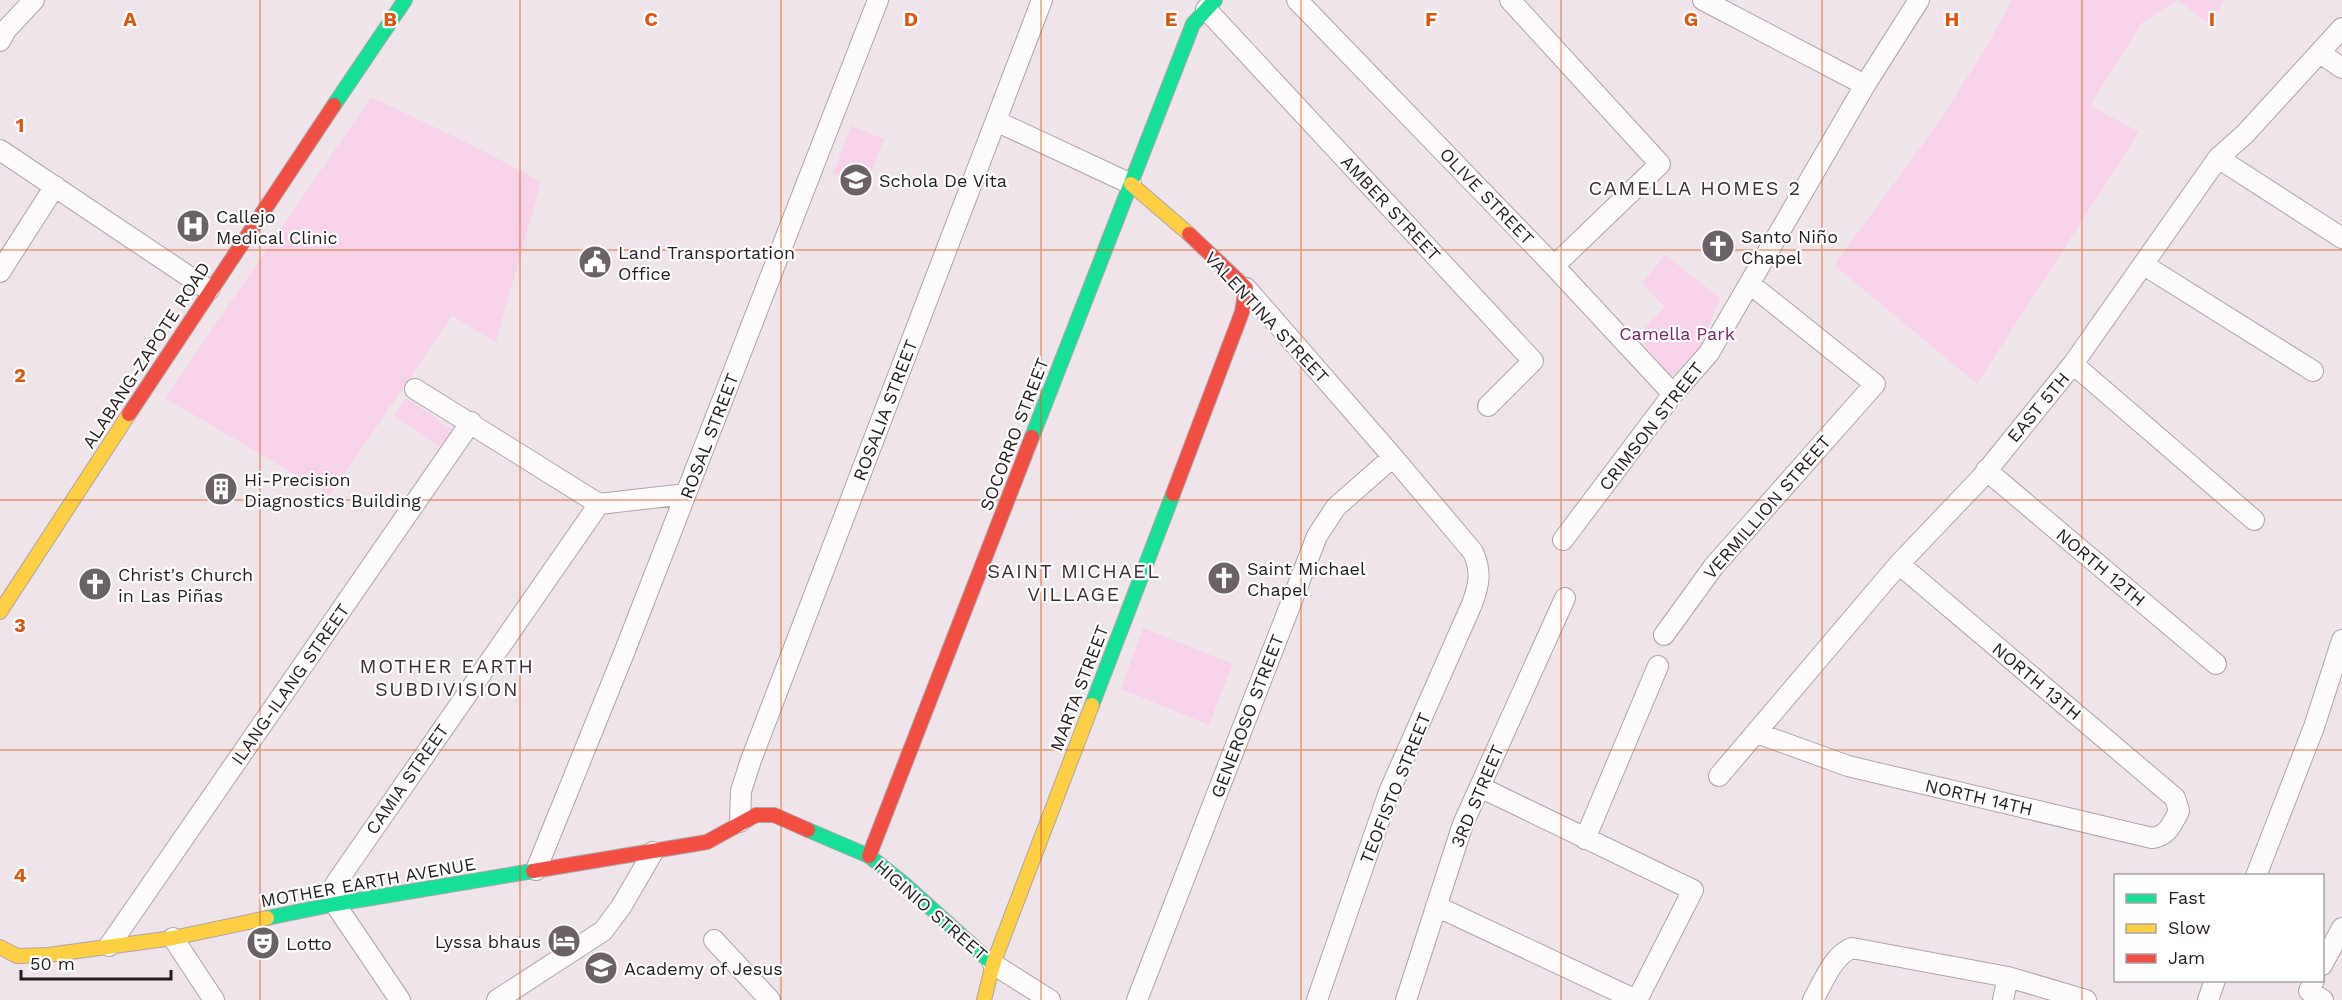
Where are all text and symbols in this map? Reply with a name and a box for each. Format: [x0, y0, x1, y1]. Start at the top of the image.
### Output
text: A [123, 7, 137, 31]
text: B [383, 7, 397, 31]
text: C [644, 7, 658, 31]
text: D [904, 7, 918, 31]
text: E [1165, 7, 1177, 31]
text: F [1425, 7, 1437, 31]
text: G [1684, 7, 1698, 31]
text: H [1945, 7, 1959, 31]
text: I [2209, 7, 2215, 31]
text: 1 [16, 113, 24, 137]
street label: OLIVE STREET [1435, 143, 1539, 249]
street label: AMBER STREET [1337, 151, 1445, 265]
school or university icon: Schola De Vita [838, 162, 874, 198]
place label: Schola De Vita [879, 170, 1007, 191]
district label: CAMELLA HOMES 2 [1588, 176, 1802, 200]
place label: Callejo Medical Clinic [216, 206, 338, 248]
hospital icon: Callejo Medical Clinic [175, 208, 211, 244]
place label: Santo Niño Chapel [1741, 226, 1838, 268]
church icon: Santo Niño Chapel [1700, 228, 1736, 264]
place label: Land Transportation Office [618, 242, 795, 284]
public building icon: Land Transportation Office [577, 244, 613, 280]
street label: VALENTINA STREET [1201, 247, 1334, 387]
street label: ALABANG-ZAPOTE ROAD [78, 258, 214, 452]
park label: Camella Park [1619, 323, 1735, 344]
street label: ROSALIA STREET [848, 336, 922, 484]
street label: SOCORRO STREET [975, 355, 1053, 513]
street label: CRIMSON STREET [1594, 358, 1708, 494]
text: 2 [14, 363, 26, 387]
street label: EAST 5TH [2003, 368, 2073, 446]
street label: ROSAL STREET [675, 370, 743, 502]
street label: VERMILLION STREET [1699, 431, 1835, 583]
place label: Hi-Precision Diagnostics Building [244, 469, 421, 511]
building icon: Hi-Precision Diagnostics Building [203, 471, 239, 507]
street label: NORTH 12TH [2052, 524, 2150, 610]
place label: Saint Michael Chapel [1247, 558, 1366, 600]
district label: SAINT MICHAEL VILLAGE [987, 559, 1161, 606]
church icon: Saint Michael Chapel [1206, 560, 1242, 596]
place label: Christ's Church in Las Piñas [118, 564, 253, 606]
church icon: Christ's Church in Las Piñas [77, 566, 113, 602]
street label: ILANG-ILANG STREET [226, 599, 354, 768]
text: 3 [14, 613, 26, 637]
street label: MARTA STREET [1045, 622, 1113, 754]
street label: GENEROSO STREET [1206, 631, 1288, 801]
street label: NORTH 13TH [1988, 638, 2086, 724]
district label: MOTHER EARTH SUBDIVISION [360, 654, 534, 701]
street label: TEOFISTO STREET [1355, 709, 1435, 866]
street label: CAMIA STREET [361, 720, 453, 838]
street label: 3RD STREET [1446, 741, 1508, 850]
street label: NORTH 14TH [1923, 774, 2035, 820]
street label: MOTHER EARTH AVENUE [259, 853, 477, 911]
street label: HIGINIO STREET [870, 855, 992, 965]
text: 4 [14, 863, 27, 887]
legend [2114, 874, 2324, 982]
text: Fast [2168, 887, 2206, 908]
text: Slow [2168, 917, 2211, 938]
hotel icon: Lyssa bhaus [546, 923, 582, 959]
theatre icon: Lotto [245, 925, 281, 961]
place label: Lyssa bhaus [435, 931, 541, 952]
place label: Lotto [286, 933, 332, 954]
scale bar [21, 943, 171, 981]
text: Jam [2168, 947, 2205, 968]
school or university icon: Academy of Jesus [583, 950, 619, 986]
text: 50 m [30, 953, 75, 974]
place label: Academy of Jesus [624, 958, 783, 979]

